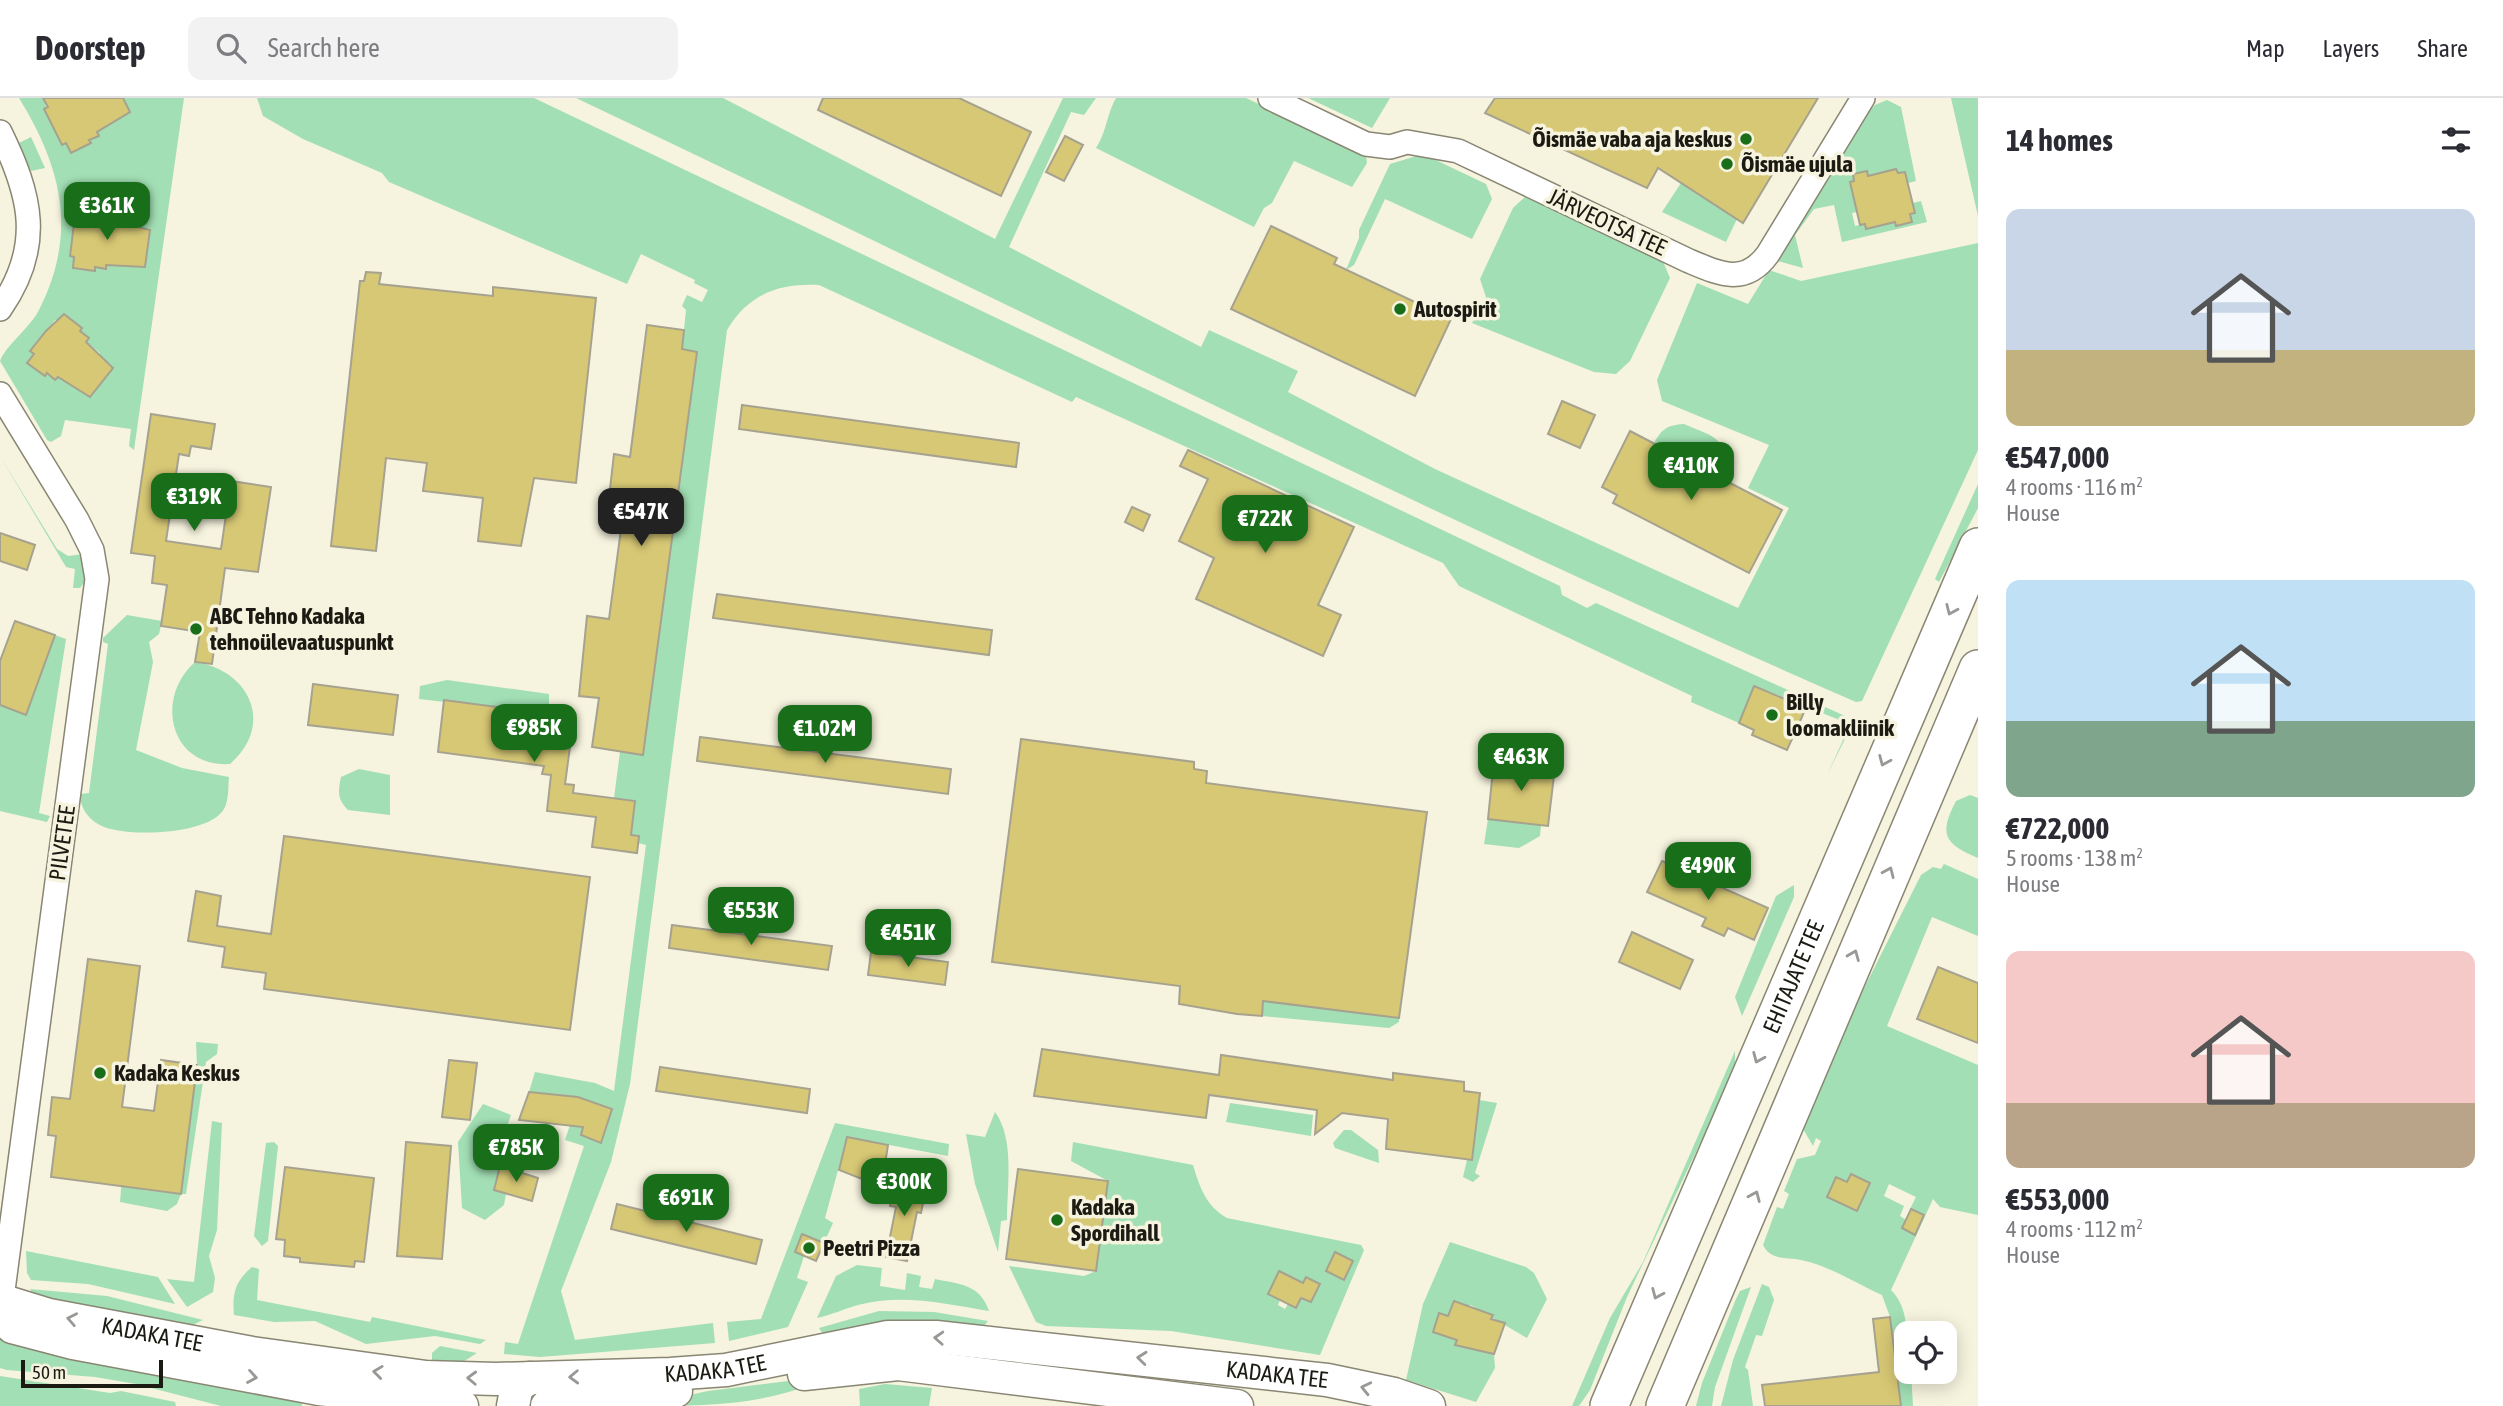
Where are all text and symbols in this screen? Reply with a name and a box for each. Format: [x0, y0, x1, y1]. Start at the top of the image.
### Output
search box [188, 17, 678, 80]
text: Doorstep [35, 29, 146, 67]
icon: search [212, 29, 250, 67]
text: Search here [268, 33, 380, 63]
text: Map [2246, 35, 2285, 62]
text: Layers [2323, 35, 2379, 62]
text: Share [2417, 35, 2468, 62]
icon: filters [2437, 121, 2475, 159]
text: 14 homes [2006, 123, 2113, 157]
place label: Õismäe vaba aja keskus [1532, 126, 1732, 152]
marker: Õismäe vaba aja keskus [1738, 131, 1754, 147]
place label: Õismäe ujula [1741, 151, 1853, 177]
marker: Õismäe ujula [1719, 156, 1735, 172]
pin: €361K [58, 183, 156, 242]
street label: JÄRVEOTSA TEE [1544, 183, 1671, 261]
text: €361K [80, 192, 134, 218]
icon: home [2178, 255, 2304, 381]
place label: Autospirit [1413, 296, 1497, 322]
marker: Autospirit [1392, 301, 1408, 317]
text: €547,000 [2006, 440, 2109, 474]
pin: €410K [1642, 442, 1740, 502]
text: €410K [1664, 452, 1718, 478]
pin: €319K [145, 474, 243, 533]
text: 4 rooms · 116 m² [2006, 474, 2143, 500]
text: €319K [167, 483, 221, 509]
pin: €547K [592, 489, 690, 548]
pin: €722K [1216, 496, 1314, 555]
text: €547K [614, 498, 668, 524]
text: House [2006, 500, 2060, 526]
text: €722K [1238, 505, 1292, 531]
place label: ABC Tehno Kadaka tehnoülevaatuspunkt [209, 603, 394, 655]
one-way arrow [1945, 603, 1959, 615]
marker: ABC Tehno Kadaka tehnoülevaatuspunkt [188, 621, 204, 637]
icon: home [2178, 626, 2304, 752]
place label: Billy loomakliinik [1786, 689, 1895, 741]
pin: €985K [485, 704, 583, 764]
pin: €1.02M [768, 706, 882, 765]
marker: Billy loomakliinik [1764, 707, 1780, 723]
text: €985K [507, 714, 561, 740]
text: €1.02M [794, 715, 856, 741]
pin: €463K [1472, 734, 1570, 793]
text: €463K [1494, 743, 1548, 769]
one-way arrow [1879, 754, 1893, 766]
street label: PILVETEE [44, 804, 80, 882]
text: €722,000 [2006, 811, 2109, 845]
pin: €490K [1659, 842, 1757, 902]
text: 5 rooms · 138 m² [2006, 845, 2143, 871]
text: €490K [1681, 852, 1735, 878]
one-way arrow [1881, 867, 1895, 880]
text: House [2006, 871, 2060, 897]
pin: €553K [702, 888, 800, 947]
text: €553K [724, 897, 778, 923]
pin: €451K [859, 910, 957, 969]
street label: EHITAJATE TEE [1758, 916, 1829, 1037]
text: €451K [881, 919, 935, 945]
one-way arrow [1846, 950, 1860, 962]
icon: home [2178, 997, 2304, 1123]
one-way arrow [1752, 1051, 1766, 1063]
place label: Kadaka Keskus [114, 1060, 240, 1086]
marker: Kadaka Keskus [92, 1065, 108, 1081]
pin: €785K [467, 1124, 565, 1184]
text: €785K [489, 1134, 543, 1160]
pin: €300K [855, 1158, 953, 1218]
text: €300K [877, 1168, 931, 1194]
pin: €691K [637, 1174, 735, 1234]
text: €553,000 [2006, 1182, 2109, 1216]
text: €691K [659, 1184, 713, 1210]
one-way arrow [1747, 1191, 1761, 1204]
place label: Kadaka Spordihall [1071, 1194, 1160, 1246]
marker: Kadaka Spordihall [1049, 1212, 1065, 1228]
text: 4 rooms · 112 m² [2006, 1216, 2143, 1242]
place label: Peetri Pizza [823, 1235, 921, 1261]
marker: Peetri Pizza [801, 1240, 817, 1256]
text: House [2006, 1242, 2060, 1268]
one-way arrow [1652, 1287, 1666, 1299]
one-way arrow [66, 1312, 78, 1327]
street label: KADAKA TEE [99, 1312, 205, 1356]
map controls [1894, 1321, 1957, 1384]
button: locate [1894, 1321, 1957, 1384]
one-way arrow [933, 1330, 944, 1345]
street label: KADAKA TEE [663, 1349, 768, 1387]
one-way arrow [1136, 1351, 1147, 1366]
street label: KADAKA TEE [1225, 1356, 1329, 1393]
scale bar [21, 1357, 163, 1389]
text: 50 m [32, 1361, 66, 1383]
one-way arrow [372, 1364, 384, 1379]
one-way arrow [246, 1369, 258, 1384]
one-way arrow [568, 1369, 579, 1384]
one-way arrow [466, 1370, 477, 1386]
one-way arrow [1360, 1382, 1372, 1396]

